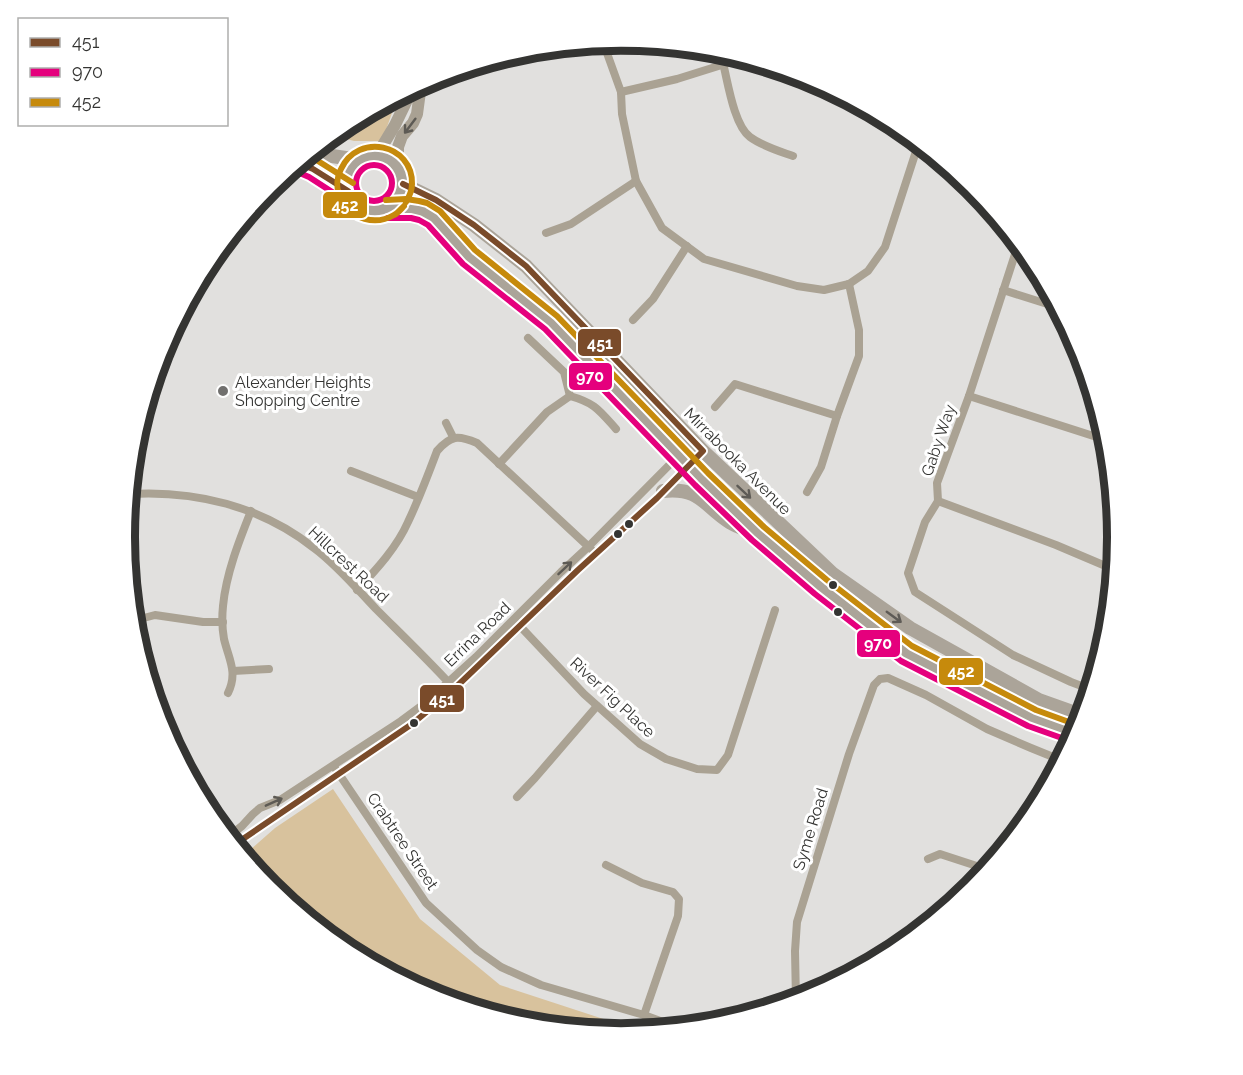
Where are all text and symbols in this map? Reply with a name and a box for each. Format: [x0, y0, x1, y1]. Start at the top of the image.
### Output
legend [18, 18, 228, 126]
text: 451 [72, 31, 100, 52]
text: 970 [72, 61, 103, 82]
text: 452 [72, 91, 101, 112]
one-way arrow [403, 118, 416, 134]
line badge: 452 [322, 191, 368, 219]
text: 452 [331, 196, 359, 215]
line badge: 451 [577, 328, 622, 357]
text: 451 [587, 334, 613, 353]
line badge: 970 [568, 362, 613, 391]
text: 970 [576, 367, 604, 386]
place label: Alexander Heights Shopping Centre [235, 373, 371, 410]
marker: Alexander Heights Shopping Centre [216, 384, 230, 398]
street label: Gaby Way [917, 402, 960, 479]
street label: Mirrabooka Avenue [680, 404, 795, 519]
one-way arrow [737, 485, 752, 499]
unlabelled marker [623, 518, 635, 530]
street label: Hillcrest Road [304, 522, 393, 606]
unlabelled marker [612, 528, 624, 540]
one-way arrow [558, 561, 573, 576]
unlabelled marker [827, 579, 839, 591]
street label: Errina Road [440, 598, 515, 671]
unlabelled marker [832, 606, 844, 618]
one-way arrow [885, 611, 901, 623]
line badge: 970 [856, 629, 901, 658]
text: 970 [864, 634, 892, 653]
street label: River Fig Place [566, 653, 659, 741]
line badge: 452 [938, 657, 984, 686]
text: 452 [947, 662, 975, 681]
line badge: 451 [419, 684, 465, 713]
text: 451 [429, 690, 455, 709]
unlabelled marker [408, 717, 420, 729]
street label: Syme Road [789, 786, 832, 872]
street label: Crabtree Street [363, 789, 442, 894]
one-way arrow [264, 796, 282, 808]

